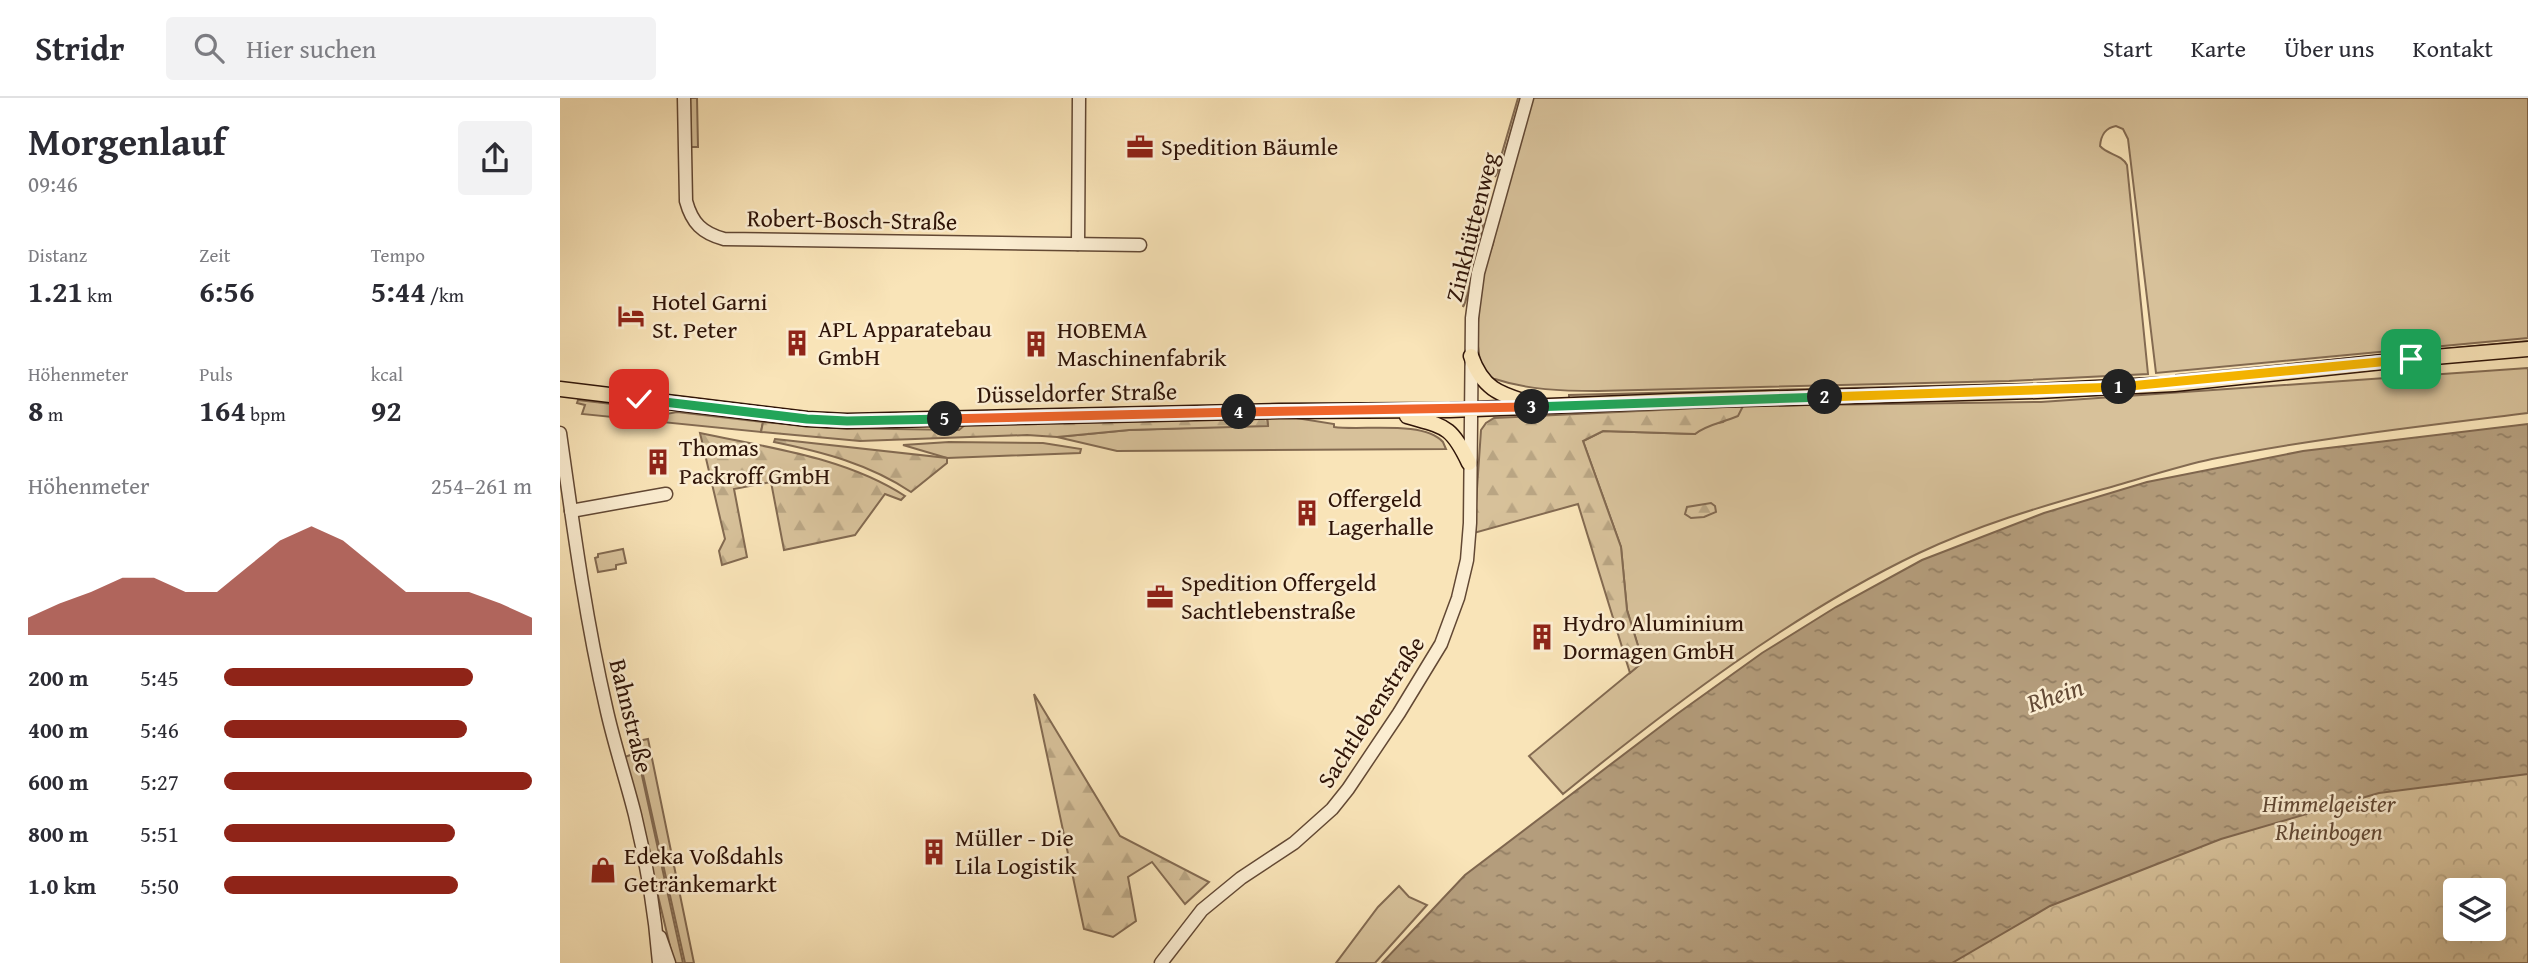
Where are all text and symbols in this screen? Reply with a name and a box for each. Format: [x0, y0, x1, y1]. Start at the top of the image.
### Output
search box [166, 17, 656, 80]
text: Stridr [35, 24, 124, 72]
icon: search [190, 29, 228, 67]
text: Hier suchen [246, 29, 376, 68]
text: Start [2103, 31, 2153, 66]
text: Karte [2191, 31, 2246, 66]
text: Über uns [2284, 31, 2375, 66]
text: Kontakt [2413, 31, 2493, 66]
text: Morgenlauf [28, 113, 226, 169]
button: share [458, 121, 532, 195]
place label: Spedition Bäumle [1161, 129, 1338, 164]
office icon: Spedition Bäumle [1125, 132, 1155, 162]
street label: Zinkhüttenweg [1436, 148, 1507, 305]
text: 09:46 [28, 167, 78, 200]
street label: Robert-Bosch-Straße [747, 200, 957, 239]
text: Distanz [28, 241, 87, 269]
text: Zeit [199, 241, 230, 269]
text: Tempo [371, 241, 425, 269]
text: 1.21 [28, 269, 83, 313]
text: 6:56 [199, 269, 254, 313]
text: 5:44 [371, 269, 426, 313]
text: km [83, 281, 112, 309]
text: /km [426, 281, 464, 309]
place label: Hotel Garni St. Peter [652, 284, 768, 347]
hotel icon: Hotel Garni St. Peter [616, 301, 646, 331]
place label: APL Apparatebau GmbH [818, 311, 992, 374]
place label: HOBEMA Maschinenfabrik [1057, 312, 1227, 375]
building icon: APL Apparatebau GmbH [782, 328, 812, 358]
building icon: HOBEMA Maschinenfabrik [1021, 329, 1051, 359]
pin [2381, 329, 2441, 389]
icon: arrive [2392, 340, 2430, 378]
text: Höhenmeter [28, 360, 128, 388]
text: Puls [199, 360, 233, 388]
text: kcal [371, 360, 403, 388]
pin [609, 369, 669, 429]
pin: 1 [2102, 370, 2136, 404]
text: 1 [2114, 372, 2123, 400]
street label: Düsseldorfer Straße [977, 373, 1177, 412]
icon: check [620, 380, 658, 418]
pin: 2 [1808, 380, 1842, 414]
text: 2 [1820, 382, 1829, 410]
text: 8 [28, 388, 44, 432]
text: 164 [199, 388, 246, 432]
text: 92 [371, 388, 402, 432]
pin: 3 [1514, 390, 1550, 424]
text: 3 [1527, 392, 1536, 420]
pin: 4 [1222, 394, 1256, 430]
text: 4 [1234, 397, 1243, 425]
text: m [44, 400, 63, 428]
text: bpm [246, 400, 286, 428]
pin: 5 [928, 402, 962, 436]
text: 5 [940, 404, 949, 432]
place label: Thomas Packroff GmbH [679, 430, 830, 493]
building icon: Thomas Packroff GmbH [643, 447, 673, 477]
text: Höhenmeter [28, 469, 150, 502]
text: 254–261 m [431, 469, 532, 502]
place label: Offergeld Lagerhalle [1328, 481, 1434, 544]
building icon: Offergeld Lagerhalle [1292, 498, 1322, 528]
place label: Spedition Offergeld Sachtlebenstraße [1181, 565, 1377, 628]
office icon: Spedition Offergeld Sachtlebenstraße [1145, 582, 1175, 612]
place label: Hydro Aluminium Dormagen GmbH [1563, 605, 1745, 668]
building icon: Hydro Aluminium Dormagen GmbH [1527, 622, 1557, 652]
street label: Sachtlebenstraße [1308, 629, 1433, 795]
street label: Bahnstraße [600, 655, 663, 777]
text: 200 m [28, 661, 89, 694]
text: 5:45 [140, 661, 179, 694]
water label: Rhein [2020, 667, 2088, 723]
text: 400 m [28, 713, 89, 746]
text: 5:46 [140, 713, 179, 746]
text: 600 m [28, 765, 89, 798]
text: 5:27 [140, 765, 179, 798]
park label: Himmelgeister Rheinbogen [2261, 786, 2397, 849]
text: 800 m [28, 817, 89, 850]
text: 5:51 [140, 817, 179, 850]
place label: Müller - Die Lila Logistik [955, 820, 1077, 883]
building icon: Müller - Die Lila Logistik [919, 837, 949, 867]
place label: Edeka Voßdahls Getränkemarkt [624, 838, 784, 901]
shop icon: Edeka Voßdahls Getränkemarkt [588, 855, 618, 885]
text: 1.0 km [28, 869, 96, 902]
text: 5:50 [140, 869, 179, 902]
map controls [2443, 878, 2506, 941]
button: layers [2443, 878, 2506, 941]

